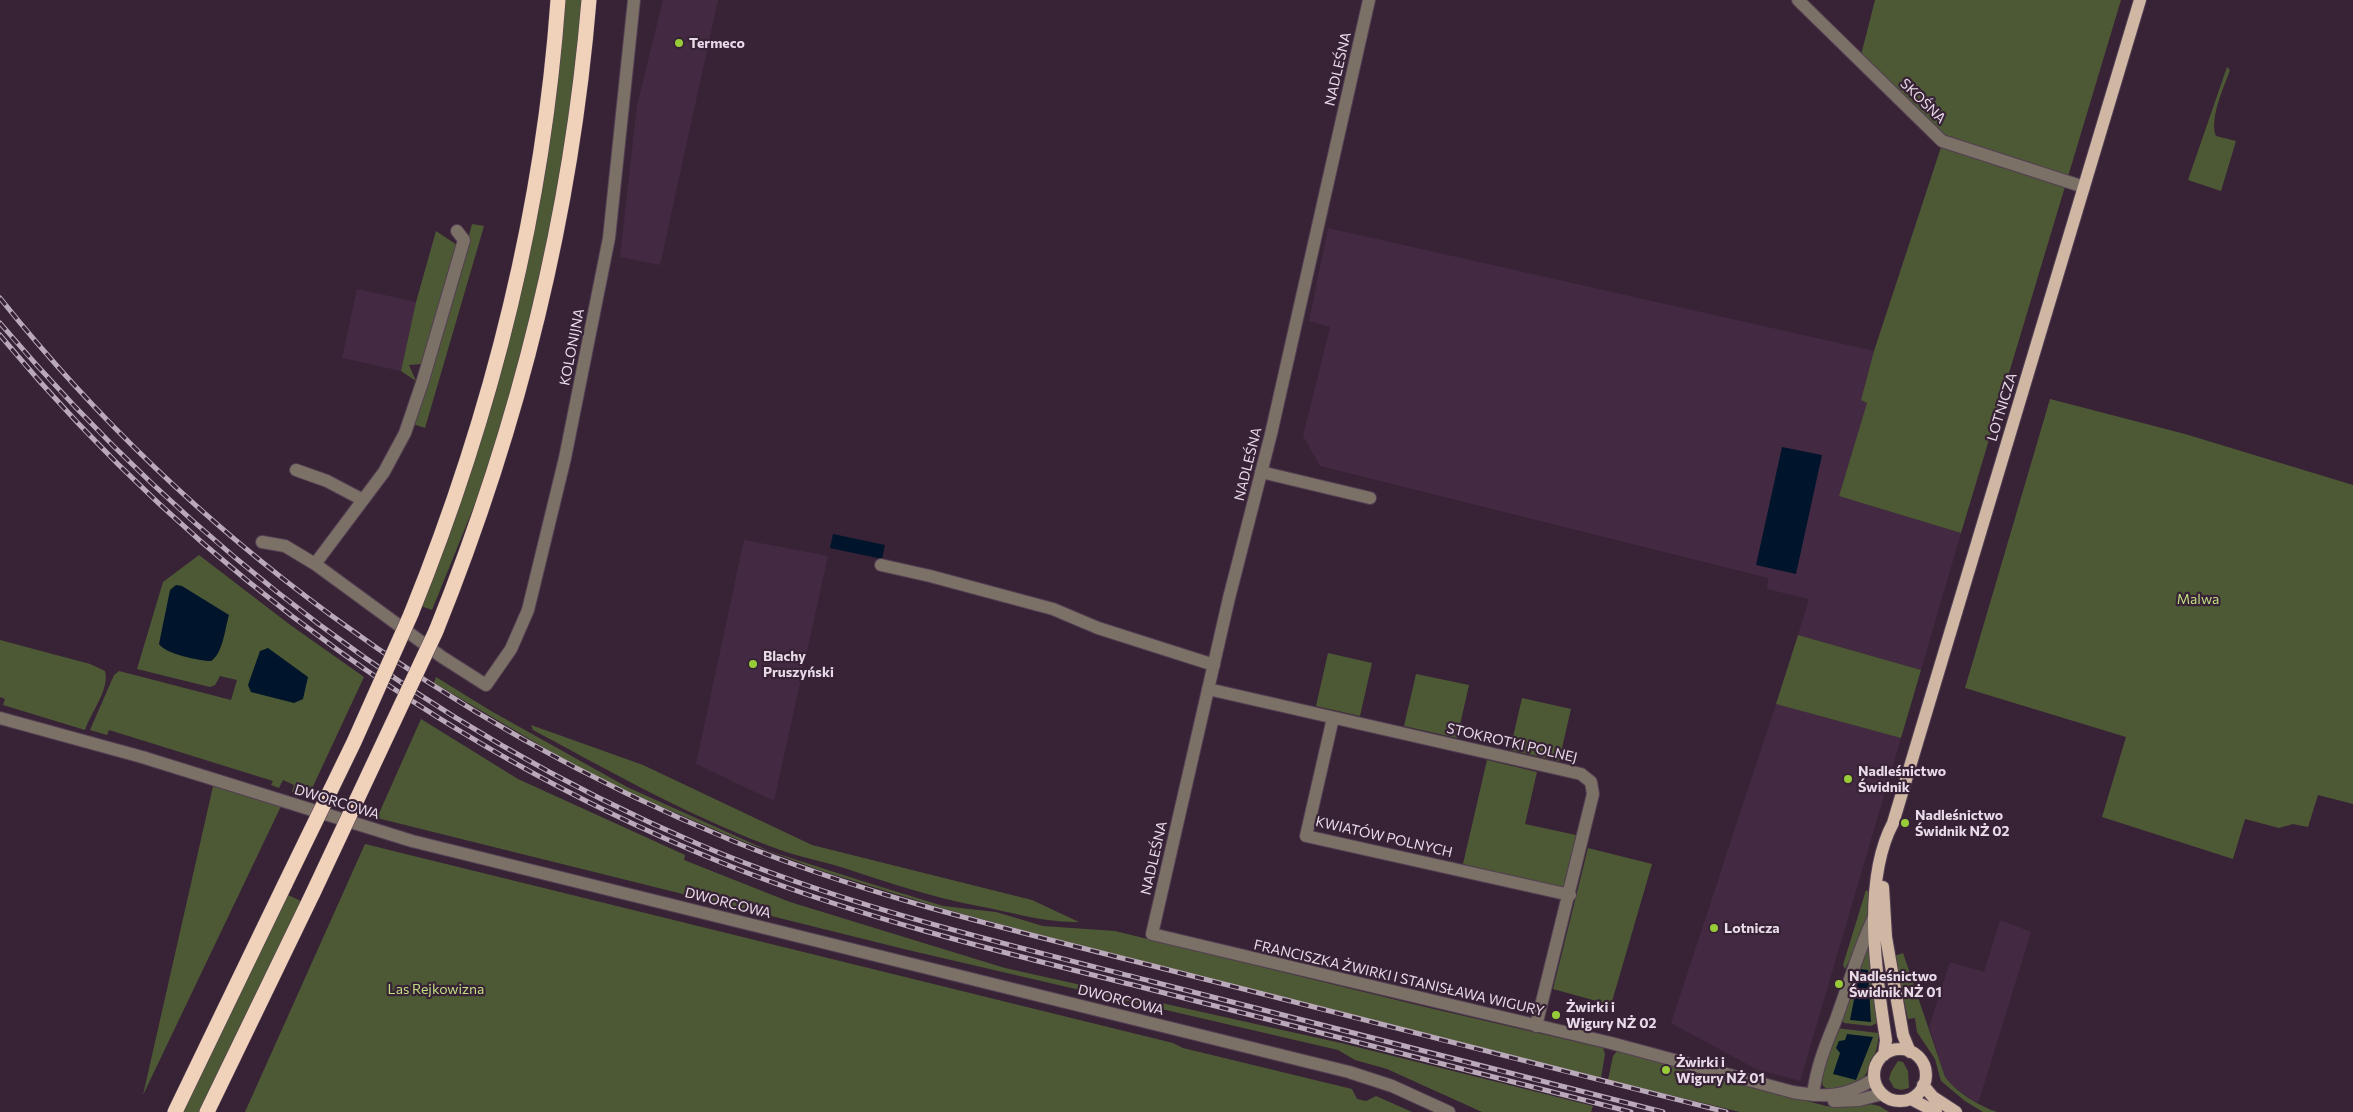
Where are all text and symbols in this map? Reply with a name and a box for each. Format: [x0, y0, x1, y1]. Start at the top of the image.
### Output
street label: NADLEŚNA [1321, 30, 1355, 108]
place label: Termeco [689, 35, 745, 51]
marker: Termeco [673, 37, 685, 49]
street label: SKOŚNA [1897, 75, 1949, 127]
street label: KOLONIJNA [556, 307, 588, 387]
street label: LOTNICZA [1984, 371, 2020, 443]
street label: NADLEŚNA [1231, 425, 1265, 503]
park label: Malwa [2177, 591, 2219, 607]
place label: Blachy Pruszyński [763, 648, 834, 680]
marker: Blachy Pruszyński [747, 658, 759, 670]
street label: STOKROTKI POLNEJ [1445, 720, 1579, 766]
place label: Nadleśnictwo Świdnik [1858, 763, 1946, 796]
marker: Nadleśnictwo Świdnik [1842, 773, 1854, 785]
street label: DWORCOWA [292, 781, 382, 823]
place label: Nadleśnictwo Świdnik NŻ 02 [1915, 807, 2009, 840]
street label: KWIATÓW POLNYCH [1314, 813, 1454, 861]
marker: Nadleśnictwo Świdnik NŻ 02 [1899, 817, 1911, 829]
street label: NADLEŚNA [1137, 819, 1171, 897]
street label: DWORCOWA [683, 884, 773, 922]
place label: Lotnicza [1724, 920, 1780, 936]
marker: Lotnicza [1708, 922, 1720, 934]
street label: FRANCISZKA ŻWIRKI I STANISŁAWA WIGURY [1252, 936, 1546, 1020]
place label: Nadleśnictwo Świdnik NŻ 01 [1849, 968, 1942, 1000]
marker: Nadleśnictwo Świdnik NŻ 01 [1833, 978, 1845, 990]
park label: Las Rejkowizna [388, 981, 484, 997]
street label: DWORCOWA [1076, 981, 1166, 1019]
place label: Żwirki i Wigury NŻ 02 [1566, 999, 1656, 1032]
marker: Żwirki i Wigury NŻ 02 [1550, 1009, 1562, 1021]
place label: Żwirki i Wigury NŻ 01 [1676, 1054, 1765, 1086]
marker: Żwirki i Wigury NŻ 01 [1660, 1064, 1672, 1076]

